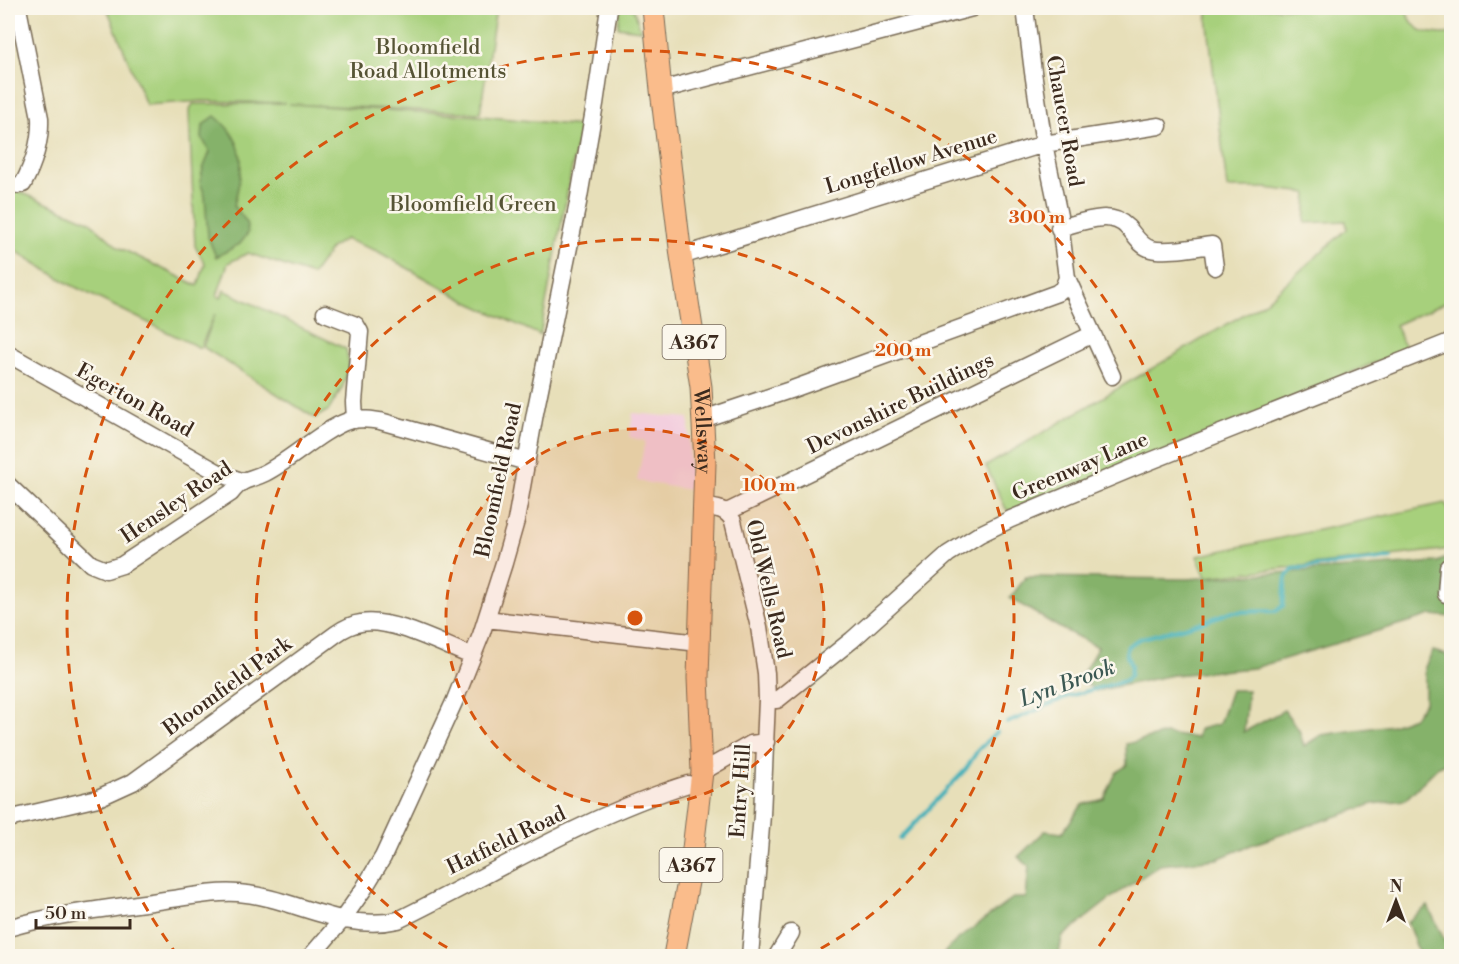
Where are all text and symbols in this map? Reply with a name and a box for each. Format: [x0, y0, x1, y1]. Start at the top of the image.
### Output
park label: Bloomfield Road Allotments [349, 35, 507, 85]
street label: Chaucer Road [1040, 53, 1088, 189]
street label: Longfellow Avenue [822, 123, 1001, 201]
park label: Bloomfield Green [388, 192, 557, 218]
text: 300 m [1009, 206, 1066, 229]
road number: A367 [662, 325, 726, 359]
text: 200 m [875, 339, 932, 362]
street label: Devonshire Buildings [803, 347, 998, 460]
street label: Egerton Road [71, 358, 198, 444]
street label: Wellsway [687, 386, 717, 475]
street label: Bloomfield Road [470, 400, 528, 561]
street label: Greenway Lane [1008, 427, 1152, 507]
street label: Hensley Road [116, 456, 237, 550]
text: 100 m [742, 474, 796, 497]
street label: Old Wells Road [739, 517, 797, 661]
centre of rings [625, 608, 645, 628]
street label: Bloomfield Park [157, 631, 298, 743]
water label: Lyn Brook [1015, 654, 1119, 713]
street label: Entry Hill [725, 743, 757, 839]
street label: Hatfield Road [443, 801, 570, 881]
road number: A367 [660, 848, 722, 882]
north arrow [1366, 871, 1426, 931]
text: N [1390, 877, 1403, 897]
scale bar [36, 892, 130, 930]
text: 50 m [45, 902, 87, 925]

